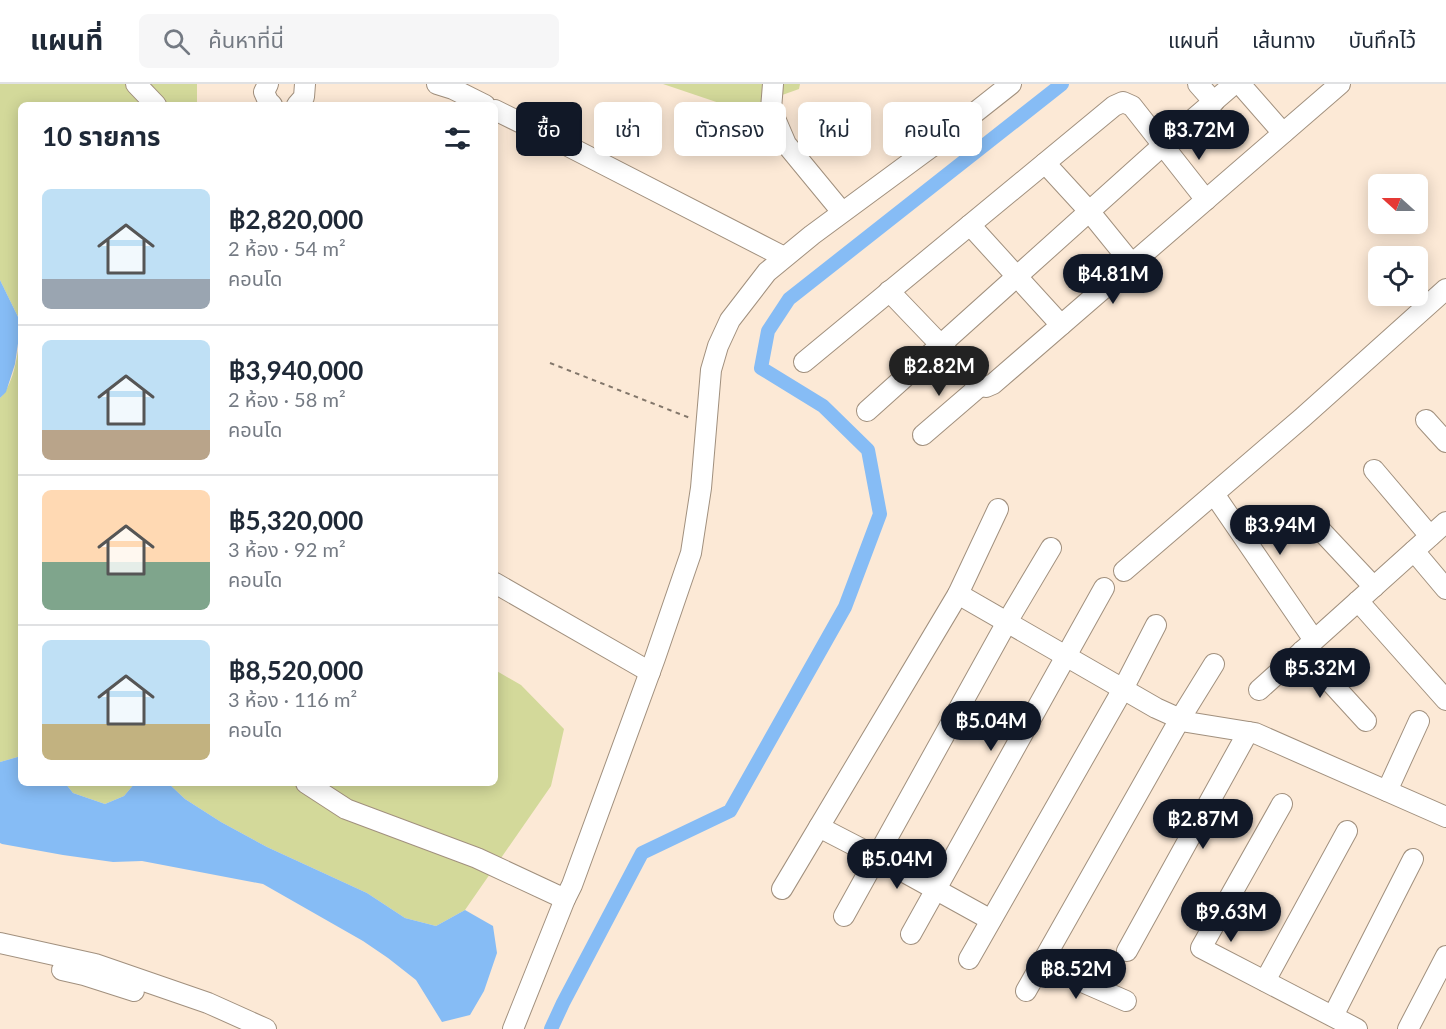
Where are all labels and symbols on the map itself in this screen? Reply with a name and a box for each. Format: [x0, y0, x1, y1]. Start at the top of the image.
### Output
pin: ฿3.72M [1150, 110, 1248, 161]
north arrow [1368, 174, 1428, 234]
pin: ฿4.81M [1064, 254, 1162, 305]
pin: ฿2.82M [890, 346, 988, 397]
pin: ฿3.94M [1231, 505, 1329, 556]
pin: ฿5.32M [1271, 648, 1369, 699]
pin: ฿5.04M [942, 701, 1040, 752]
pin: ฿2.87M [1154, 799, 1252, 850]
pin: ฿5.04M [848, 839, 946, 890]
pin: ฿9.63M [1182, 892, 1280, 943]
pin: ฿8.52M [1027, 949, 1125, 1000]

